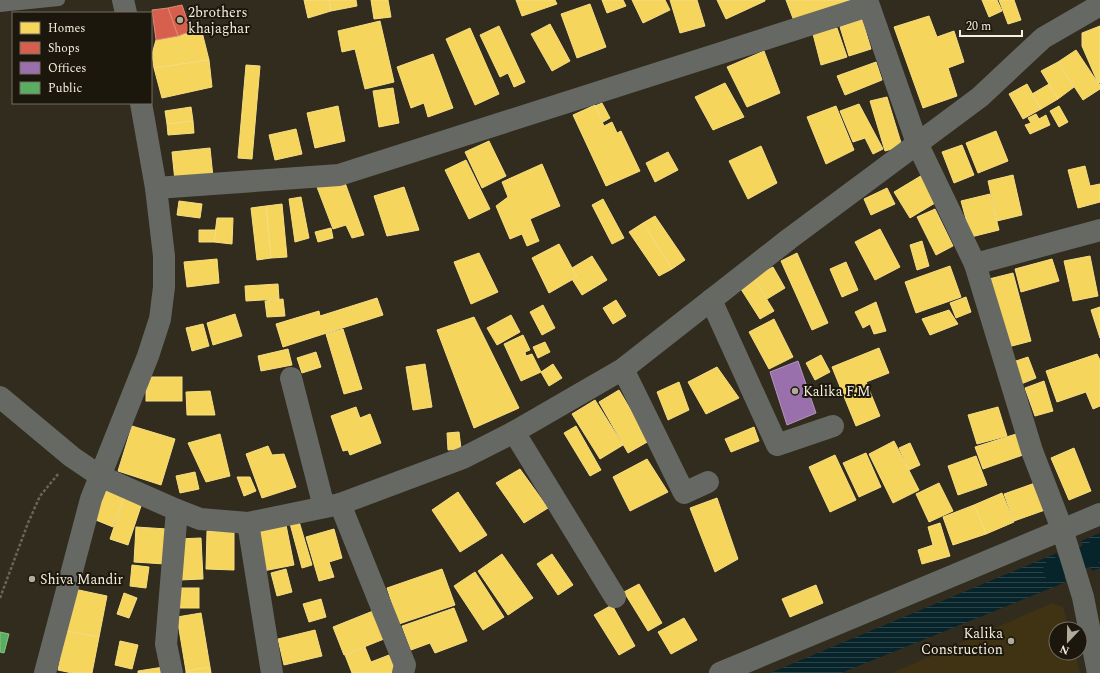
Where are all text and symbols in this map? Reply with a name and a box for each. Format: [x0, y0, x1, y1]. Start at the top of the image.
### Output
place label: 2brothers khajaghar [188, 2, 250, 39]
legend [12, 12, 152, 104]
scale bar [960, 12, 1022, 38]
marker: 2brothers khajaghar [175, 15, 185, 25]
text: 20 m [966, 17, 991, 36]
text: Homes [48, 19, 86, 38]
text: Shops [48, 39, 80, 58]
text: Offices [48, 59, 87, 78]
text: Public [48, 79, 82, 98]
place label: Kalika F.M [803, 381, 871, 402]
marker: Kalika F.M [790, 386, 800, 396]
place label: Shiva Mandir [40, 569, 124, 590]
marker: Shiva Mandir [27, 574, 37, 584]
north arrow [1048, 621, 1088, 661]
place label: Kalika Construction [921, 623, 1003, 660]
marker: Kalika Construction [1006, 636, 1016, 646]
text: N [1057, 640, 1072, 659]

